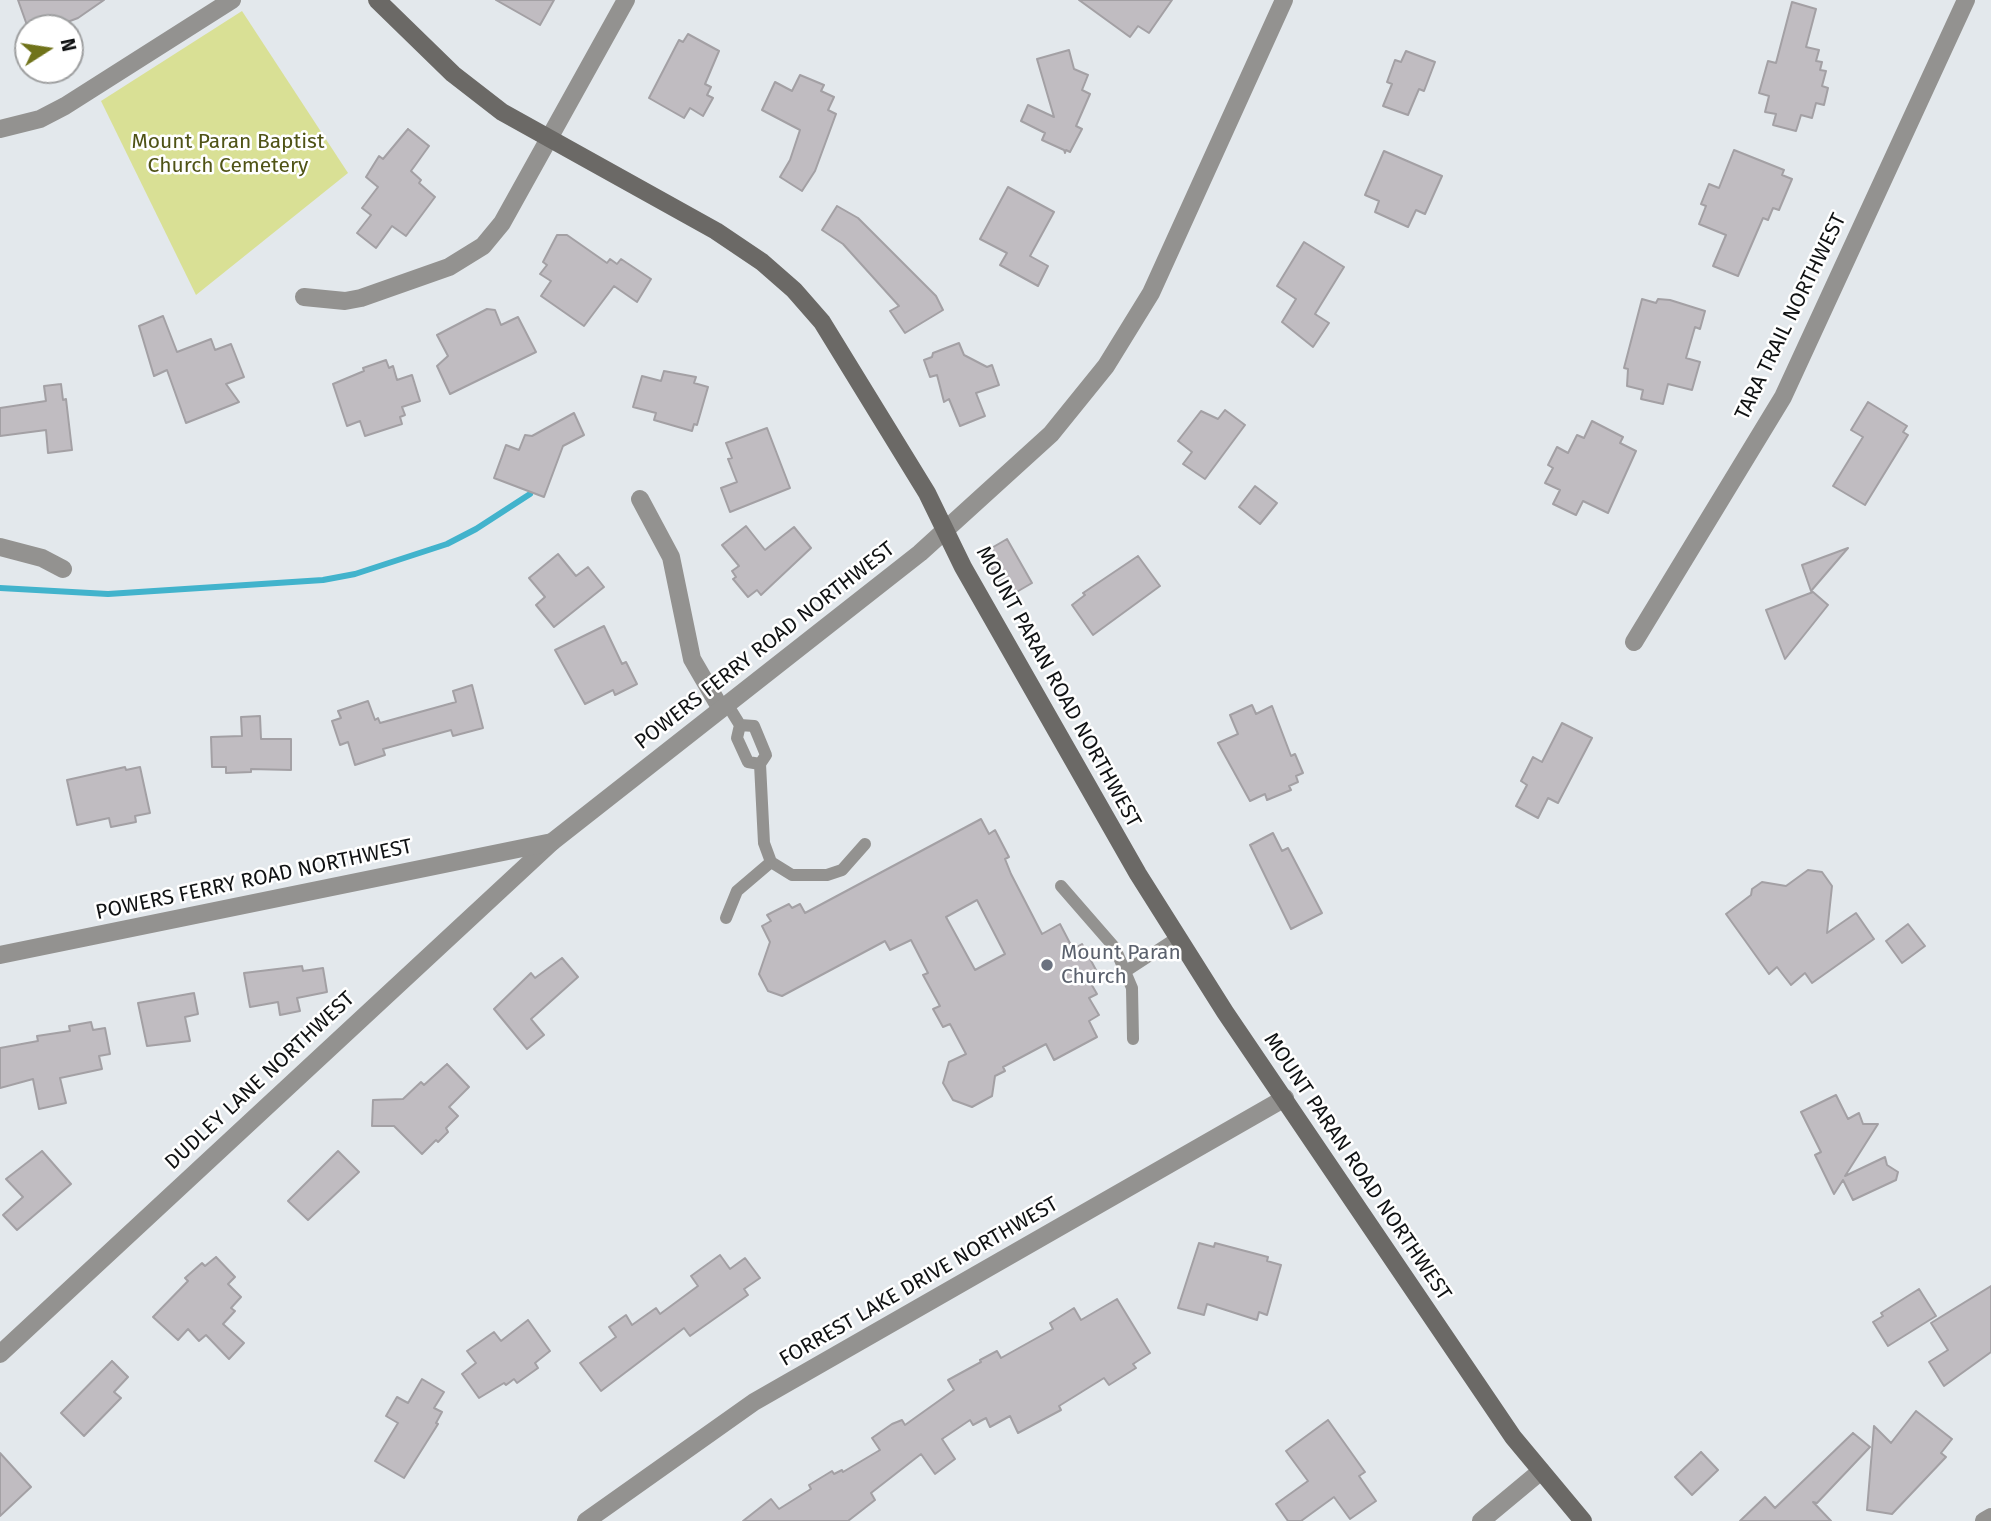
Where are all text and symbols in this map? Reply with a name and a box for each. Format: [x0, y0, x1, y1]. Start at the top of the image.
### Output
north arrow [14, 14, 84, 84]
text: N [56, 36, 81, 53]
park label: Mount Paran Baptist Church Cemetery [132, 129, 324, 179]
street label: TARA TRAIL NORTHWEST [1730, 210, 1852, 424]
street label: POWERS FERRY ROAD NORTHWEST [630, 537, 900, 755]
street label: MOUNT PARAN ROAD NORTHWEST [970, 542, 1146, 832]
street label: POWERS FERRY ROAD NORTHWEST [93, 834, 415, 926]
place label: Mount Paran Church [1061, 940, 1181, 990]
marker: Mount Paran Church [1039, 957, 1055, 973]
street label: DUDLEY LANE NORTHWEST [160, 987, 360, 1175]
street label: MOUNT PARAN ROAD NORTHWEST [1258, 1028, 1456, 1306]
street label: FORREST LAKE DRIVE NORTHWEST [775, 1192, 1063, 1372]

